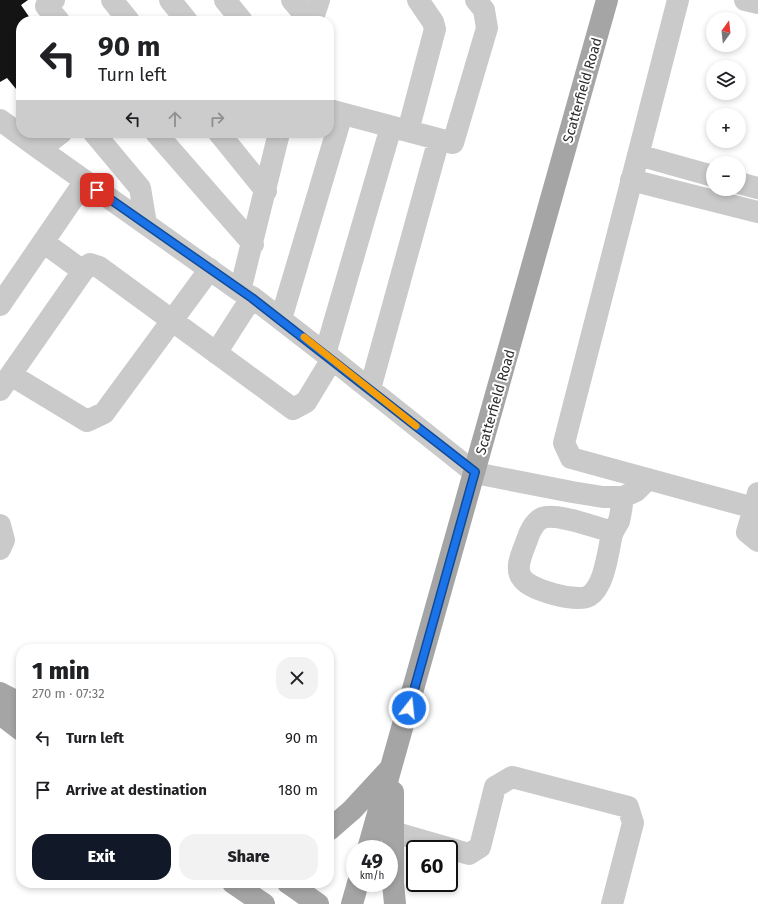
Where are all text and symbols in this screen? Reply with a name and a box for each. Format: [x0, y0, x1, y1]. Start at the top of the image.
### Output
north arrow [706, 12, 746, 52]
map controls [706, 12, 746, 196]
text: 90 m [98, 30, 160, 63]
icon: left [32, 32, 84, 84]
street label: Scatterfield Road [559, 35, 606, 145]
button: layers [706, 60, 746, 100]
text: Turn left [98, 64, 167, 86]
icon: left [122, 108, 144, 130]
icon: ahead [164, 108, 186, 130]
icon: right [206, 108, 228, 130]
button: + [706, 108, 746, 148]
button: − [706, 156, 746, 196]
pin [80, 173, 114, 207]
icon: arrive [86, 179, 108, 201]
street label: Scatterfield Road [472, 347, 519, 457]
text: 1 min [32, 657, 90, 685]
button: close [276, 657, 318, 699]
text: 270 m · 07:32 [32, 686, 105, 701]
position arrow [388, 687, 430, 729]
icon: left [32, 727, 54, 749]
text: Turn left [66, 729, 124, 747]
text: 90 m [285, 729, 318, 747]
icon: arrive [32, 779, 54, 801]
text: Arrive at destination [66, 781, 207, 799]
text: 180 m [278, 781, 318, 799]
button: Exit [32, 834, 171, 880]
button: Share [179, 834, 318, 880]
speed limit sign: 60 [406, 840, 458, 892]
text: 49 [361, 849, 383, 873]
text: km/h [360, 870, 384, 882]

